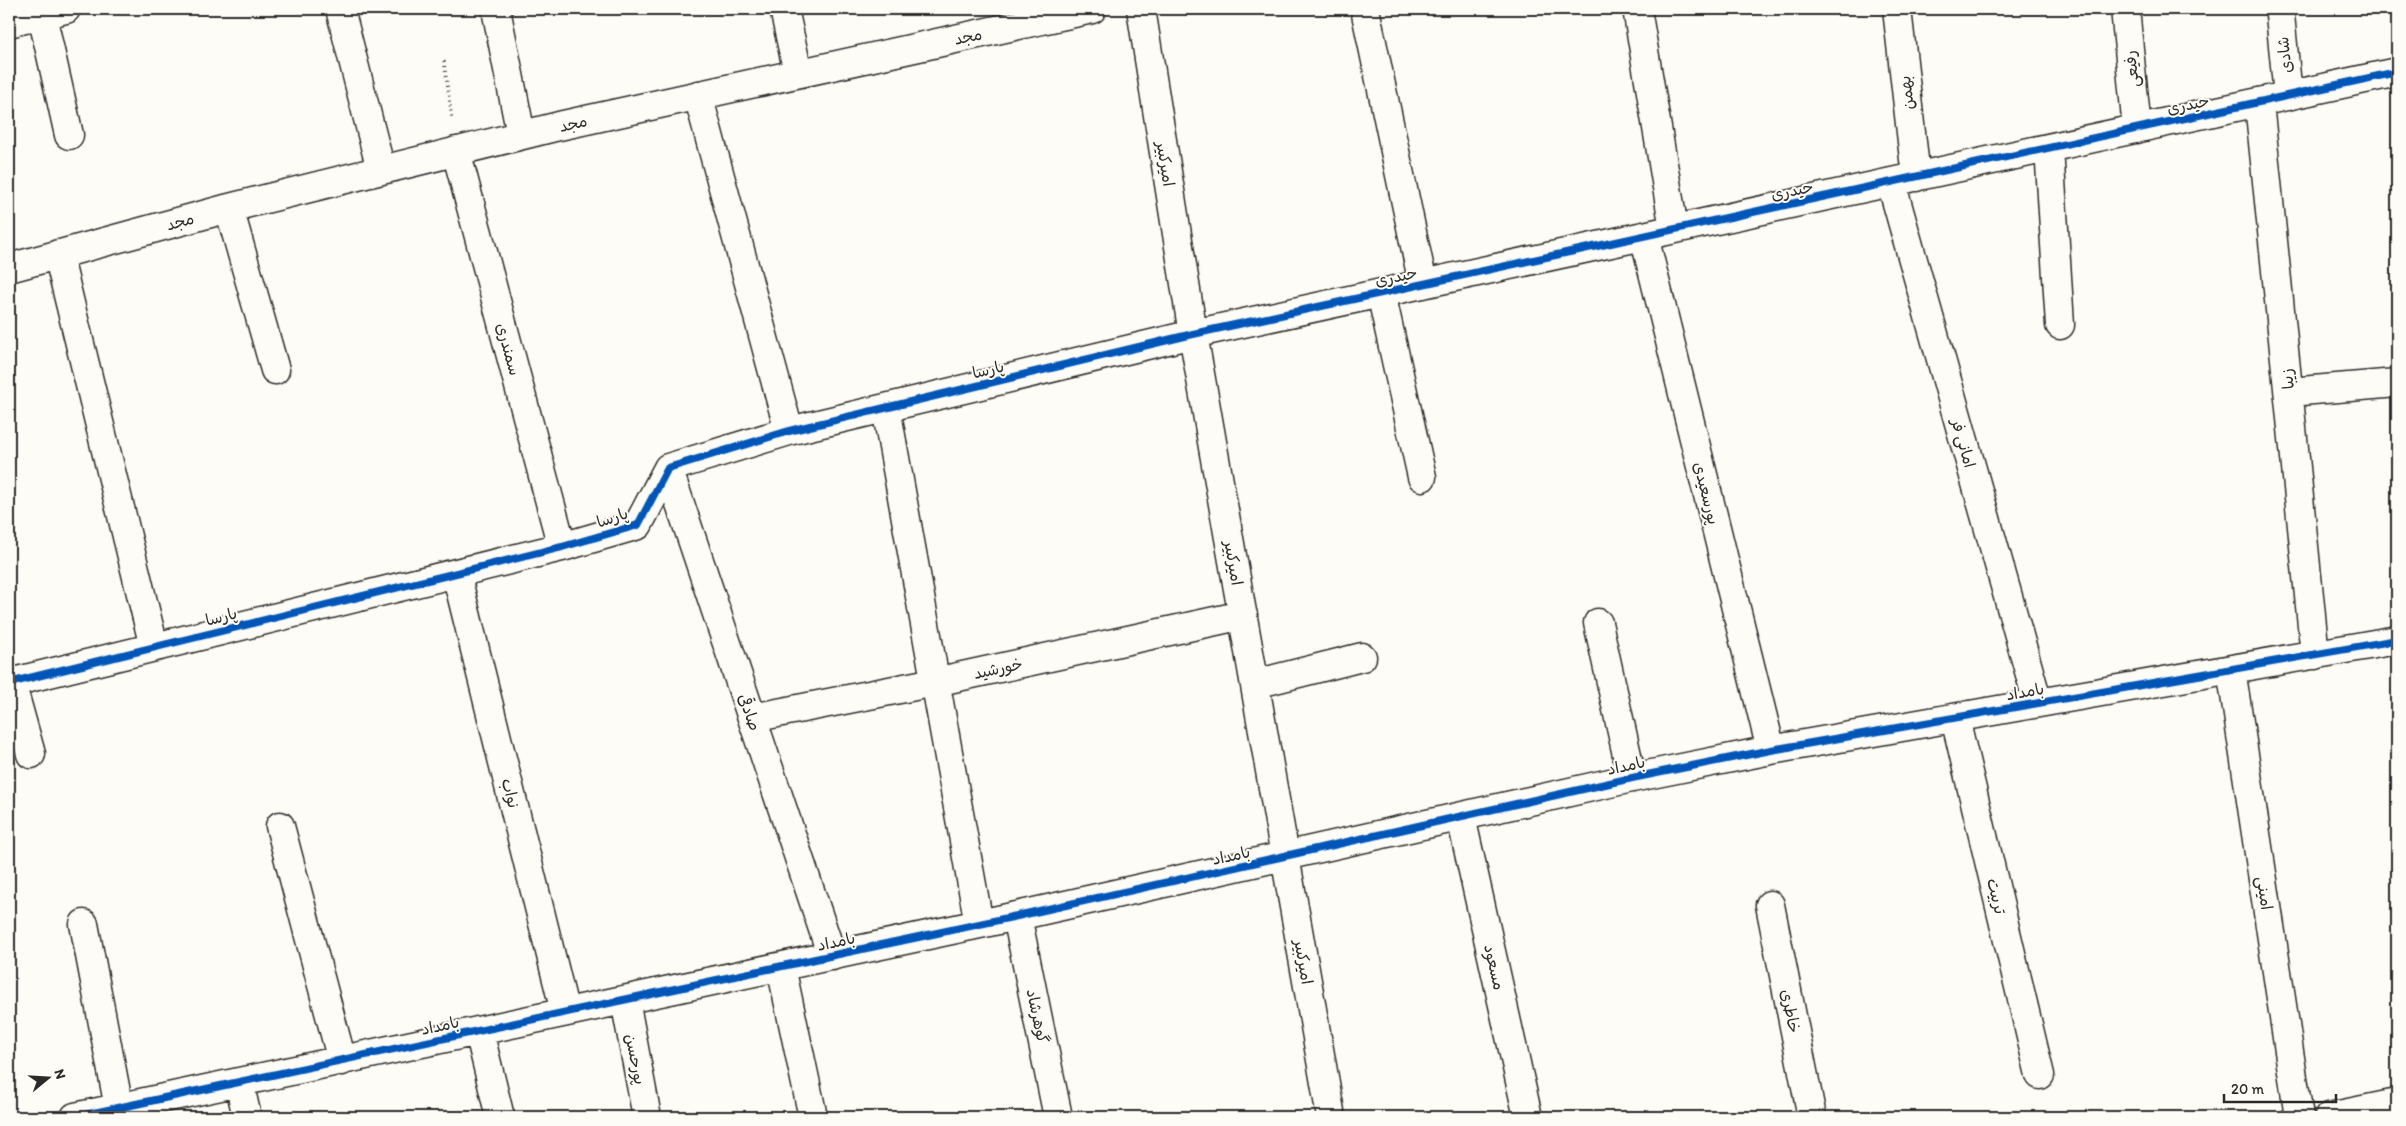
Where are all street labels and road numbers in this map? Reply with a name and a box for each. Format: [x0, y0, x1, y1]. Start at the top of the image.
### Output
street label: مجد [952, 24, 984, 49]
street label: شادی [2273, 36, 2296, 74]
street label: رفیعی [2120, 49, 2144, 88]
street label: بهمن [1895, 75, 1918, 111]
street label: حیدری [2165, 91, 2211, 118]
street label: مجد [557, 111, 589, 136]
street label: امیرکبیر [1152, 138, 1178, 188]
street label: حیدری [1769, 177, 1815, 204]
street label: مجد [164, 209, 196, 234]
street label: حیدری [1373, 263, 1419, 290]
street label: سمندری [492, 321, 525, 377]
street label: پارسا [970, 357, 1006, 383]
street label: زیبا [2277, 368, 2298, 390]
street label: امانی فر [1946, 414, 1980, 470]
street label: پورسعیدی [1689, 460, 1723, 527]
street label: پارسا [594, 504, 631, 532]
street label: امیرکبیر [1220, 537, 1247, 587]
street label: پارسا [203, 603, 239, 631]
street label: خورشید [972, 654, 1025, 684]
street label: بامداد [2005, 679, 2046, 704]
street label: صادقی [734, 691, 766, 733]
street label: بامداد [1605, 752, 1647, 779]
street label: نواب [497, 776, 523, 810]
street label: بامداد [1210, 842, 1252, 869]
street label: امینی [2251, 875, 2277, 912]
street label: تربیت [1983, 876, 2010, 916]
street label: بامداد [815, 928, 857, 955]
street label: امیرکبیر [1290, 936, 1317, 986]
street label: مسعود [1479, 942, 1509, 992]
street label: گوهرشاد [1022, 987, 1053, 1045]
street label: خاطری [1777, 988, 1804, 1035]
street label: بامداد [419, 1012, 461, 1039]
street label: پورحسن [620, 1032, 650, 1086]

